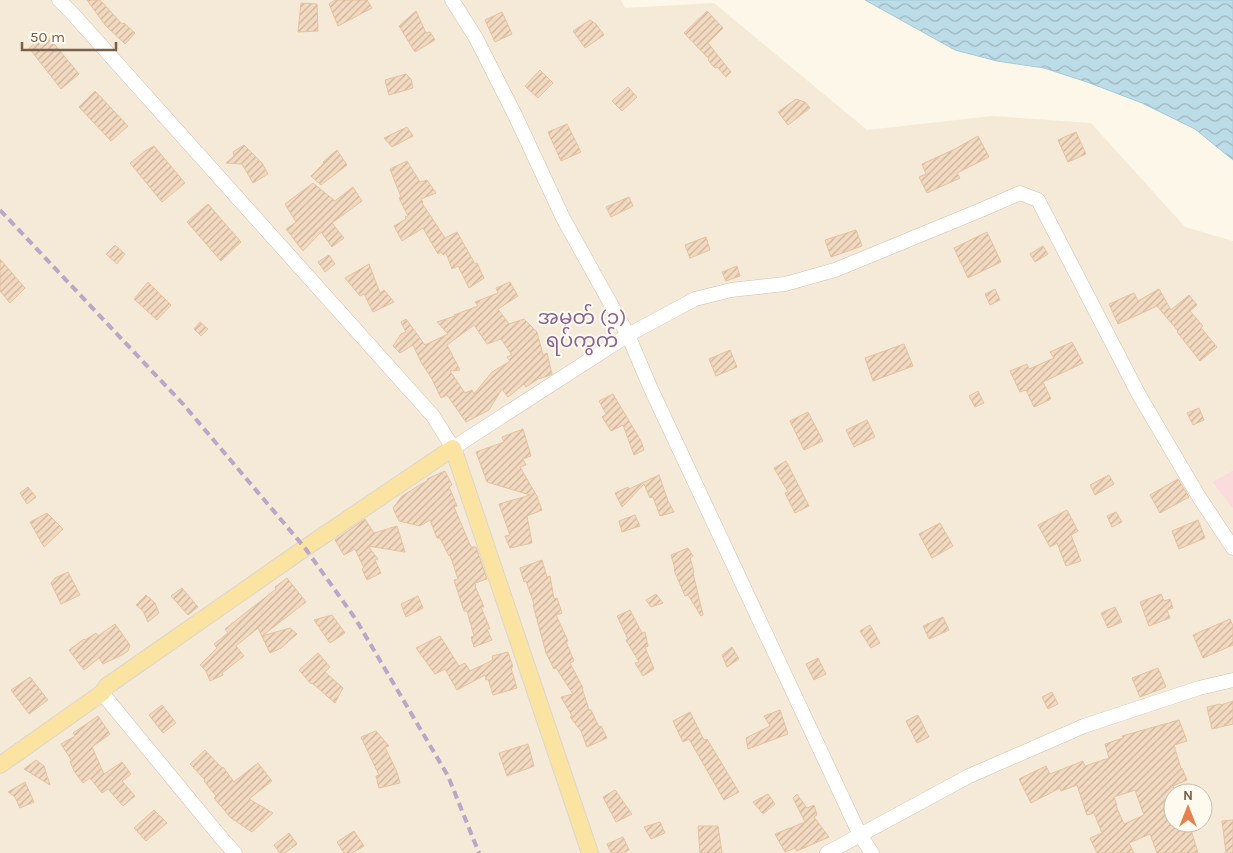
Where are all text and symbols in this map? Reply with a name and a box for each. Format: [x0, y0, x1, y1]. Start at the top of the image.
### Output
scale bar [22, 20, 116, 52]
text: 50 m [30, 28, 65, 46]
district label: အမှတ် (၁) ရပ်ကွက် [538, 303, 626, 356]
north arrow [1163, 783, 1213, 833]
text: N [1183, 787, 1193, 804]

